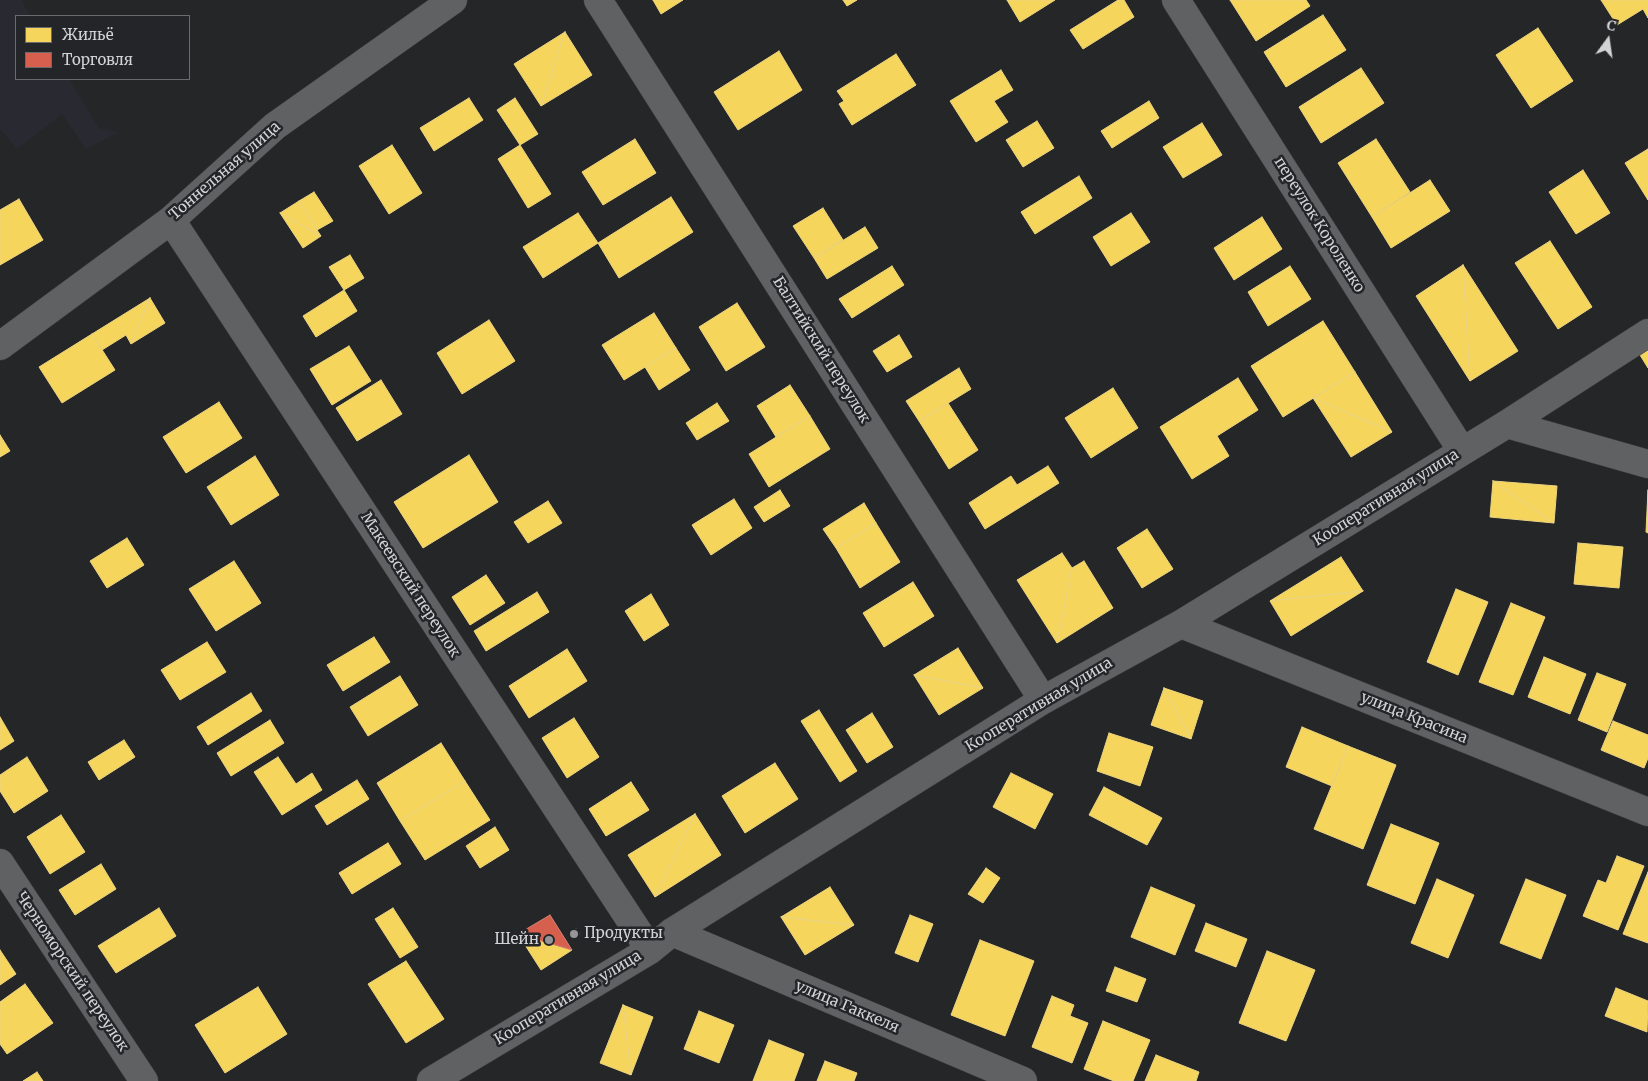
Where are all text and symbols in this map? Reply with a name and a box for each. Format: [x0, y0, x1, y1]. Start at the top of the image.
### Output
legend [15, 15, 190, 80]
north arrow [1583, 15, 1633, 65]
text: С [1605, 16, 1618, 35]
text: Жильё [62, 25, 114, 44]
text: Торговля [62, 50, 133, 69]
street label: Тоннельная улица [166, 118, 284, 224]
street label: переулок Короленко [1270, 154, 1368, 296]
street label: Балтийский переулок [769, 274, 873, 426]
street label: Кооперативная улица [1310, 446, 1462, 550]
street label: Макеевский переулок [356, 509, 464, 661]
street label: Кооперативная улица [962, 654, 1116, 756]
street label: улица Красина [1358, 688, 1470, 748]
street label: Черноморский переулок [12, 889, 132, 1055]
place label: Продукты [584, 925, 663, 943]
marker: Продукты [568, 928, 580, 940]
place label: Шейн [494, 931, 539, 949]
marker: Шейн [543, 934, 555, 946]
street label: Кооперативная улица [491, 947, 645, 1049]
street label: улица Гаккеля [792, 977, 902, 1037]

